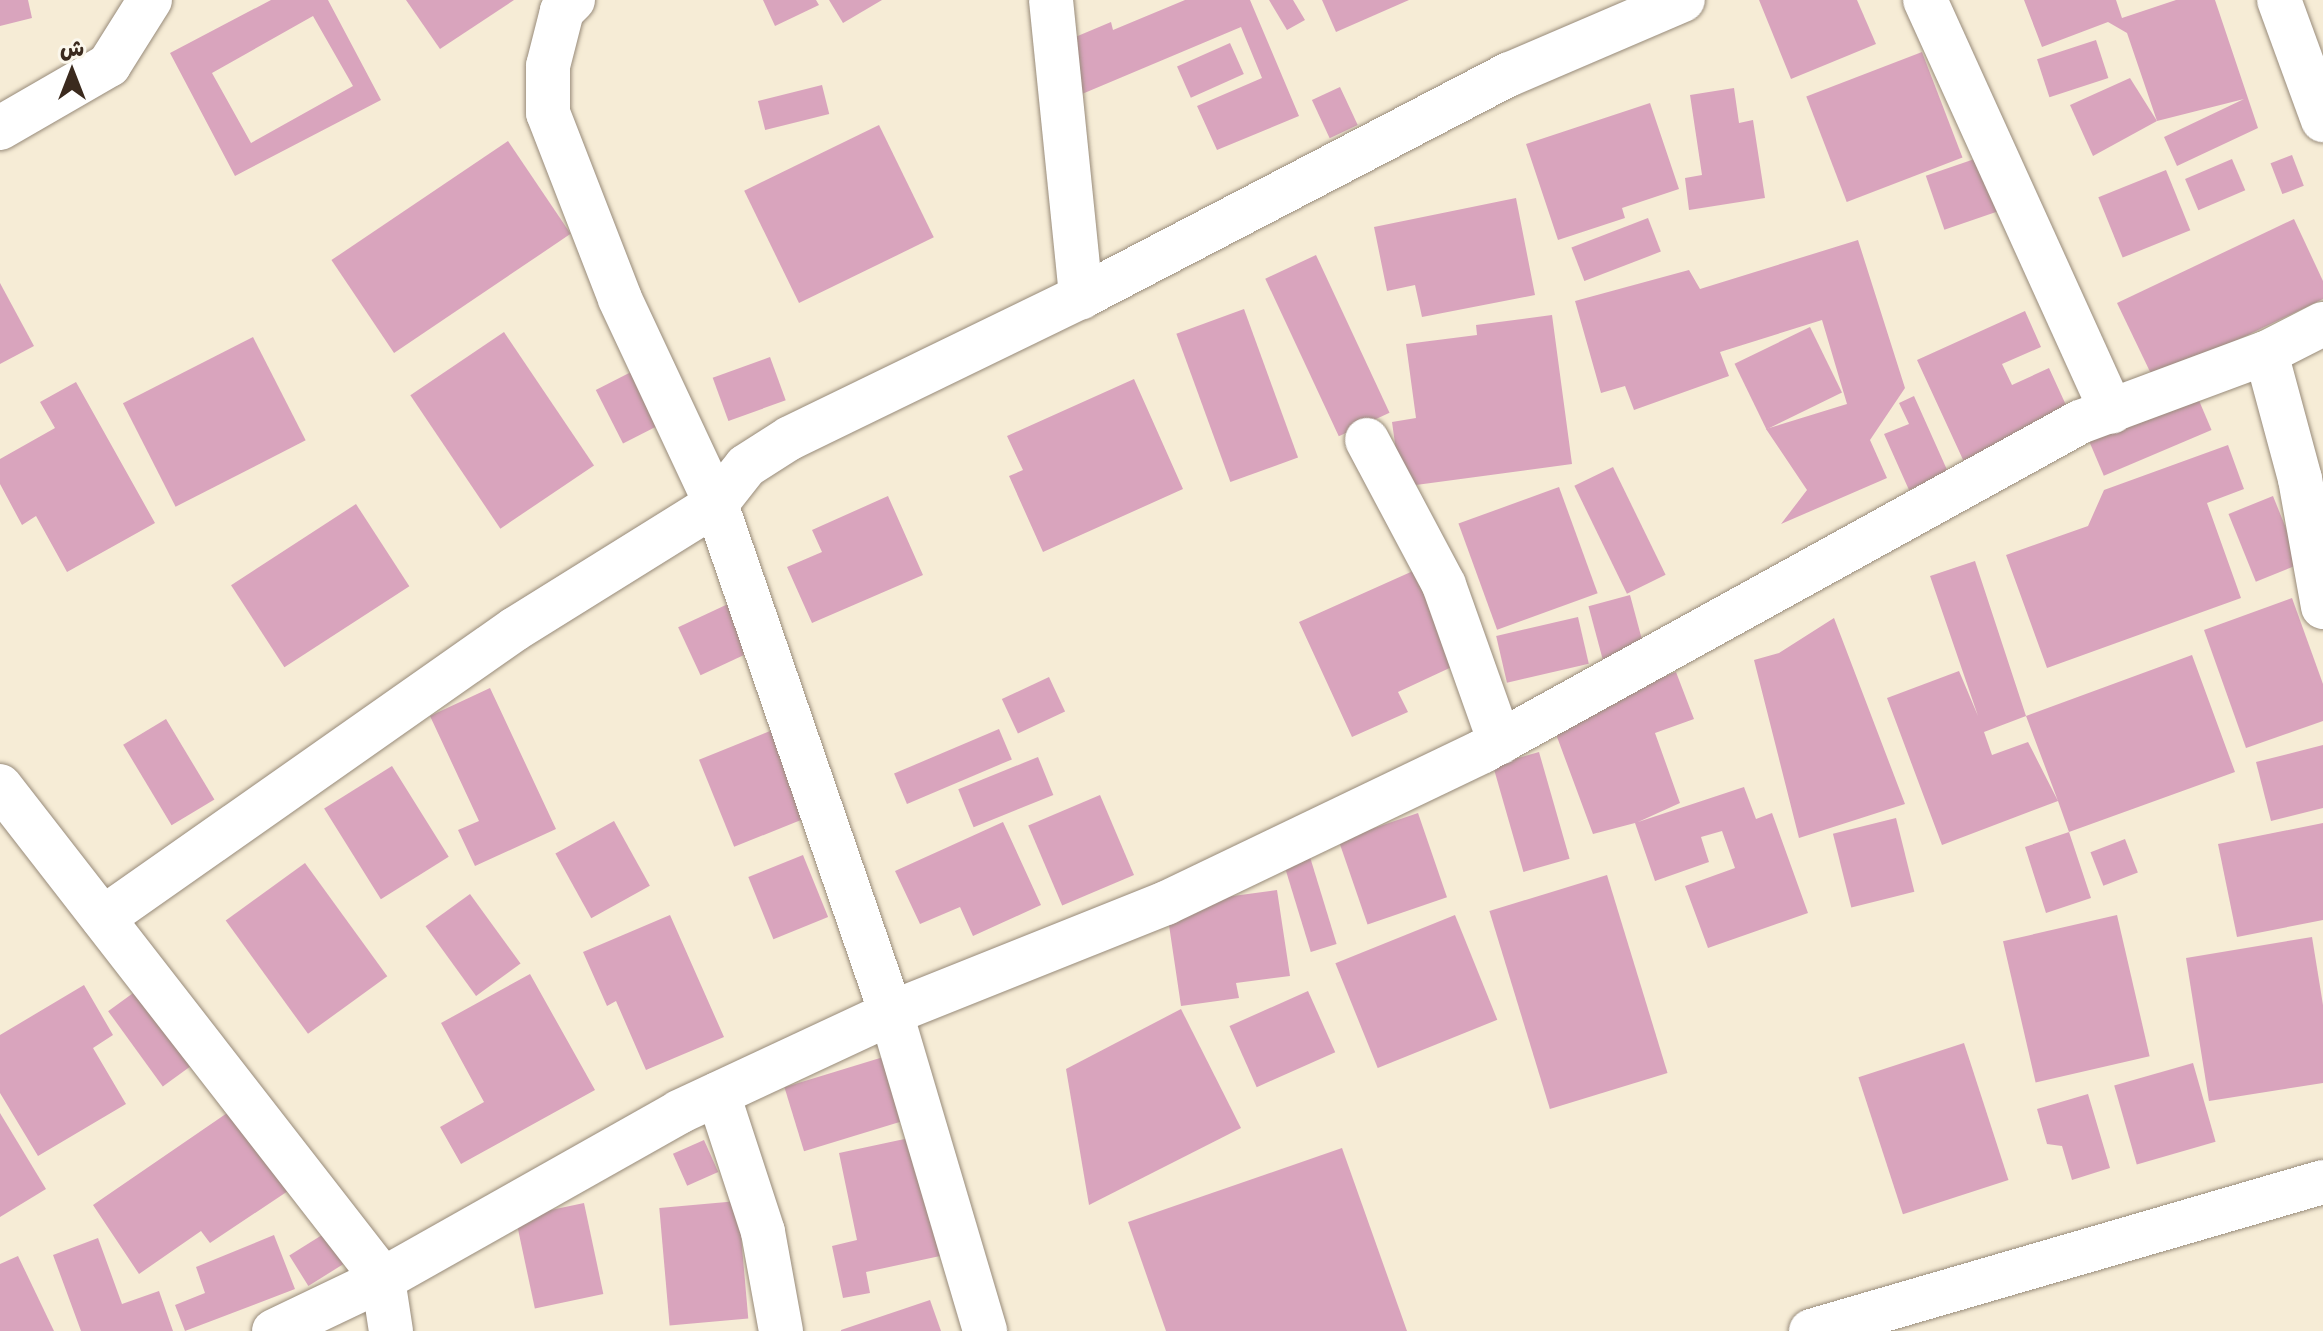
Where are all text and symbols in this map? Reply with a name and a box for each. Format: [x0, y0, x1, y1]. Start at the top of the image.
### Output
north arrow [32, 32, 112, 112]
text: ش [60, 34, 84, 62]

